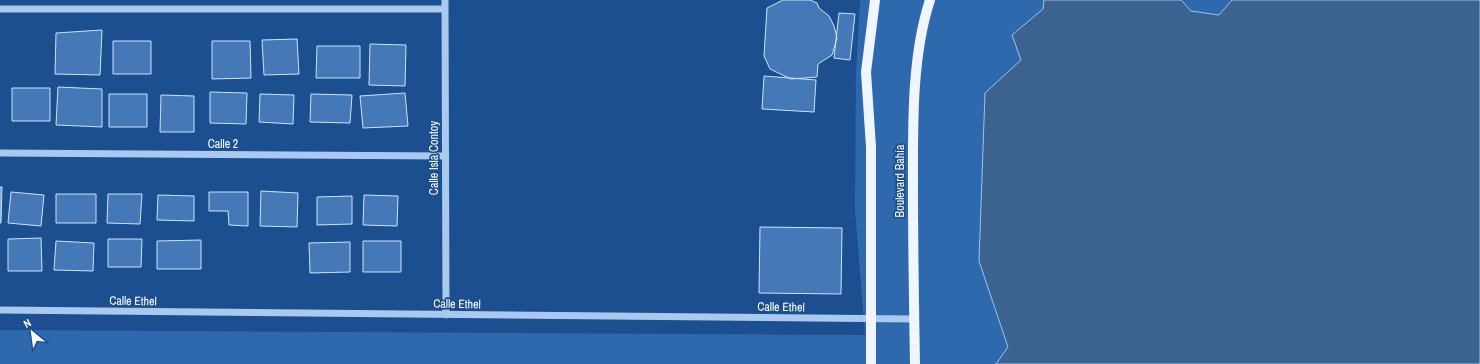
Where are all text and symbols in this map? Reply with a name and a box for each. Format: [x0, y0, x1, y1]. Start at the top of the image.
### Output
street label: Calle Isla Contoy [426, 121, 442, 195]
street label: Calle 2 [208, 136, 238, 152]
street label: Boulevard Bahía [892, 144, 908, 217]
street label: Calle Ethel [109, 293, 157, 309]
street label: Calle Ethel [433, 296, 481, 312]
street label: Calle Ethel [757, 299, 805, 315]
north arrow [12, 312, 52, 352]
text: N [21, 316, 33, 331]

